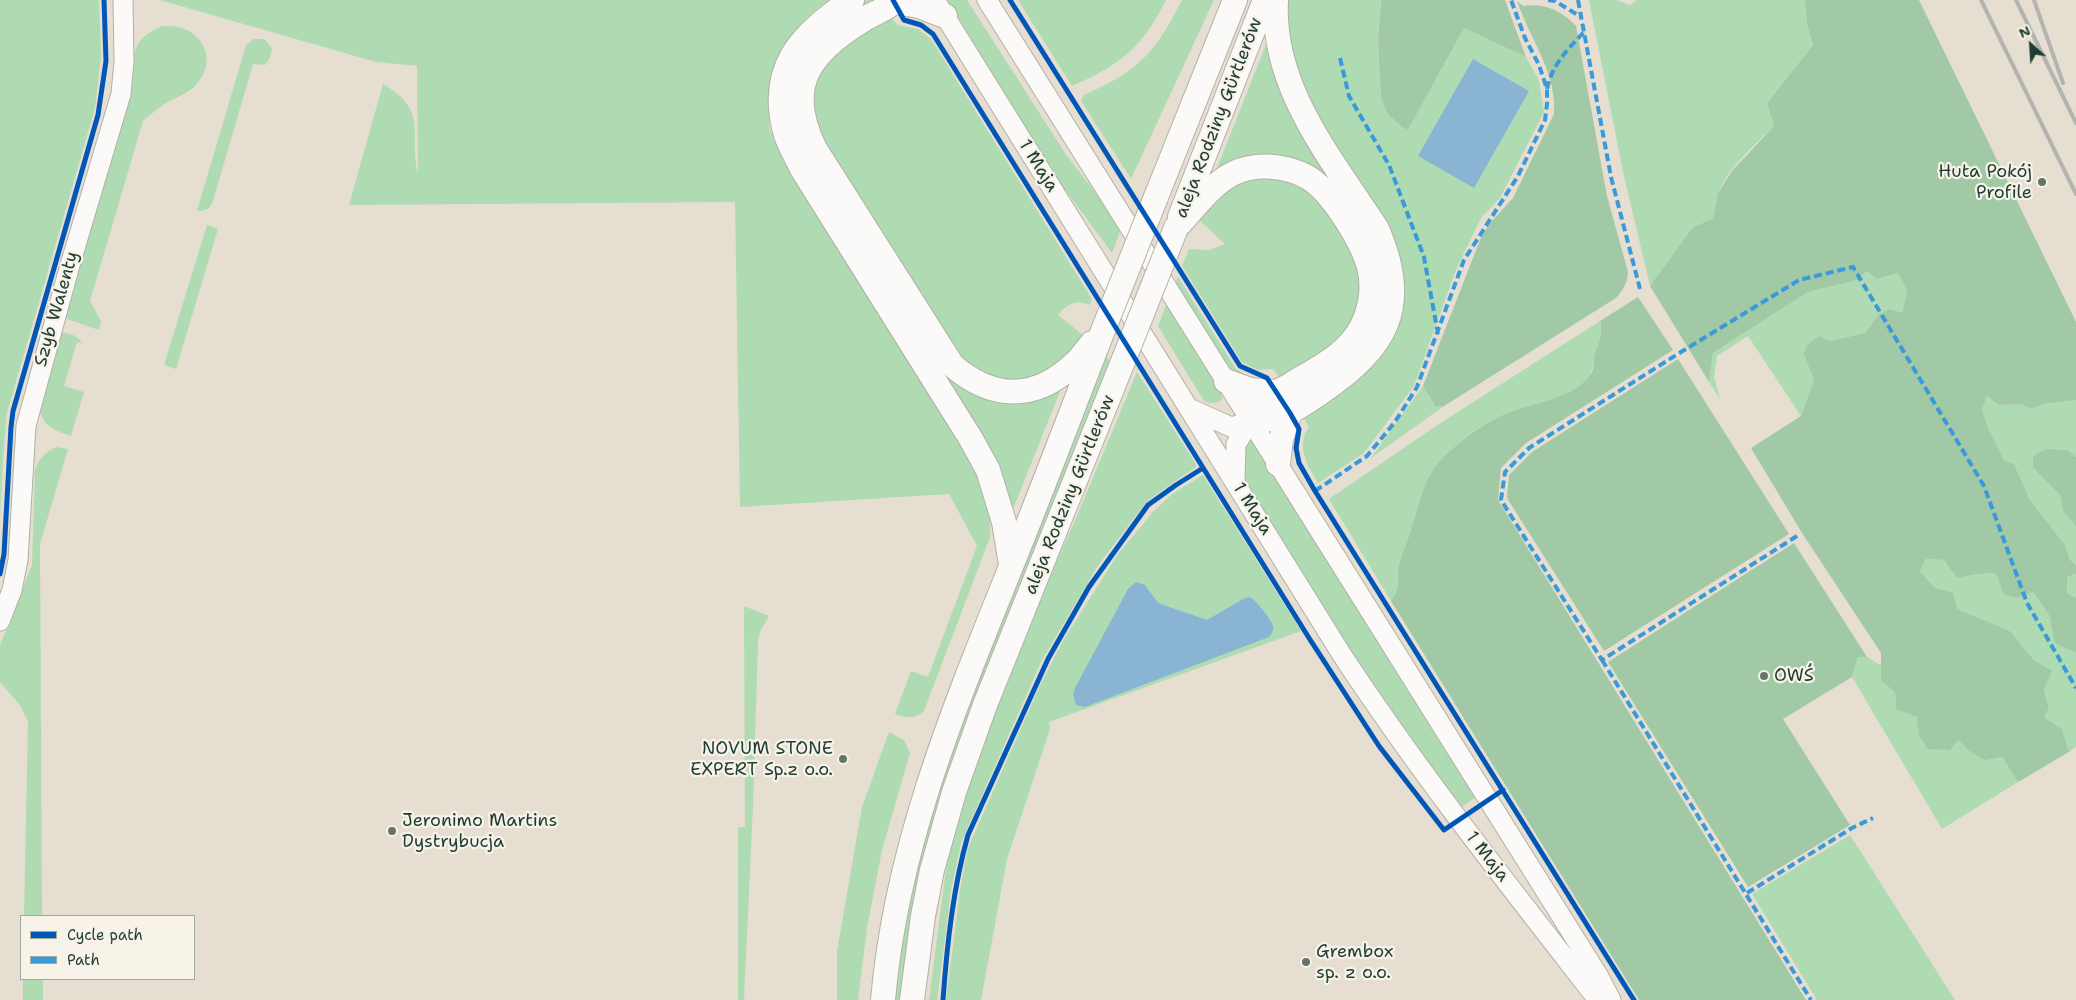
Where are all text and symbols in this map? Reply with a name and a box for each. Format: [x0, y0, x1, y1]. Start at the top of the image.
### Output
street label: aleja Rodziny Gürtlerów [1171, 14, 1267, 222]
north arrow [2006, 20, 2056, 70]
text: N [2015, 21, 2033, 42]
street label: 1 Maja [1014, 136, 1062, 196]
place label: Huta Pokój Profile [1938, 161, 2032, 203]
marker: Huta Pokój Profile [2036, 176, 2048, 188]
street label: Szyb Walenty [30, 249, 84, 369]
street label: aleja Rodziny Gürtlerów [1020, 392, 1120, 598]
street label: 1 Maja [1228, 479, 1276, 539]
place label: OWŚ [1774, 665, 1814, 687]
marker: OWŚ [1758, 670, 1770, 682]
place label: NOVUM STONE EXPERT Sp.z o.o. [690, 738, 833, 781]
marker: NOVUM STONE EXPERT Sp.z o.o. [837, 753, 849, 765]
place label: Jeronimo Martins Dystrybucja [402, 810, 557, 852]
marker: Jeronimo Martins Dystrybucja [386, 825, 398, 837]
street label: 1 Maja [1461, 828, 1513, 886]
legend [20, 915, 195, 980]
text: Cycle path [67, 925, 143, 945]
place label: Grembox sp. z o.o. [1316, 941, 1393, 984]
text: Path [67, 950, 100, 970]
marker: Grembox sp. z o.o. [1300, 956, 1312, 968]

